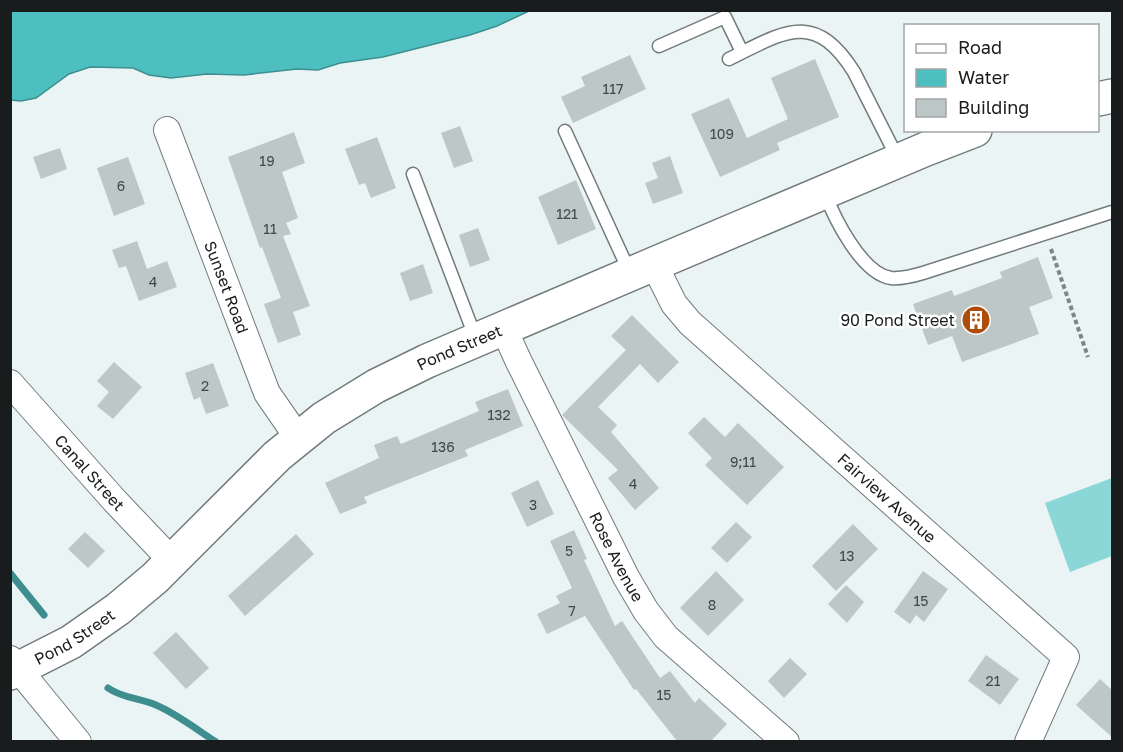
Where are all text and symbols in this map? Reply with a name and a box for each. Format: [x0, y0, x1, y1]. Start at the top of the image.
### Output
legend [904, 24, 1099, 132]
text: Road [958, 36, 1002, 58]
text: Water [958, 66, 1009, 88]
house number: 117 [603, 80, 624, 97]
text: Building [958, 96, 1029, 118]
house number: 109 [710, 125, 734, 142]
house number: 19 [259, 152, 275, 169]
house number: 6 [117, 177, 125, 194]
house number: 121 [556, 205, 578, 222]
house number: 11 [263, 220, 277, 237]
street label: Sunset Road [200, 238, 253, 336]
house number: 4 [149, 273, 157, 290]
building icon: 90 Pond Street [960, 304, 992, 336]
place label: 90 Pond Street [840, 310, 955, 330]
street label: Pond Street [413, 320, 505, 375]
house number: 2 [201, 377, 209, 394]
house number: 132 [487, 406, 511, 423]
street label: Canal Street [51, 430, 129, 515]
house number: 136 [431, 438, 455, 455]
street label: Fairview Avenue [834, 449, 940, 547]
house number: 9;11 [730, 453, 756, 470]
house number: 4 [629, 475, 637, 492]
house number: 3 [529, 496, 537, 513]
street label: Rose Avenue [585, 508, 648, 605]
house number: 5 [565, 542, 573, 559]
house number: 13 [840, 547, 854, 564]
house number: 15 [914, 592, 928, 609]
house number: 8 [708, 596, 716, 613]
house number: 7 [568, 602, 576, 619]
street label: Pond Street [31, 604, 119, 669]
house number: 21 [986, 672, 1001, 689]
house number: 15 [657, 686, 671, 703]

